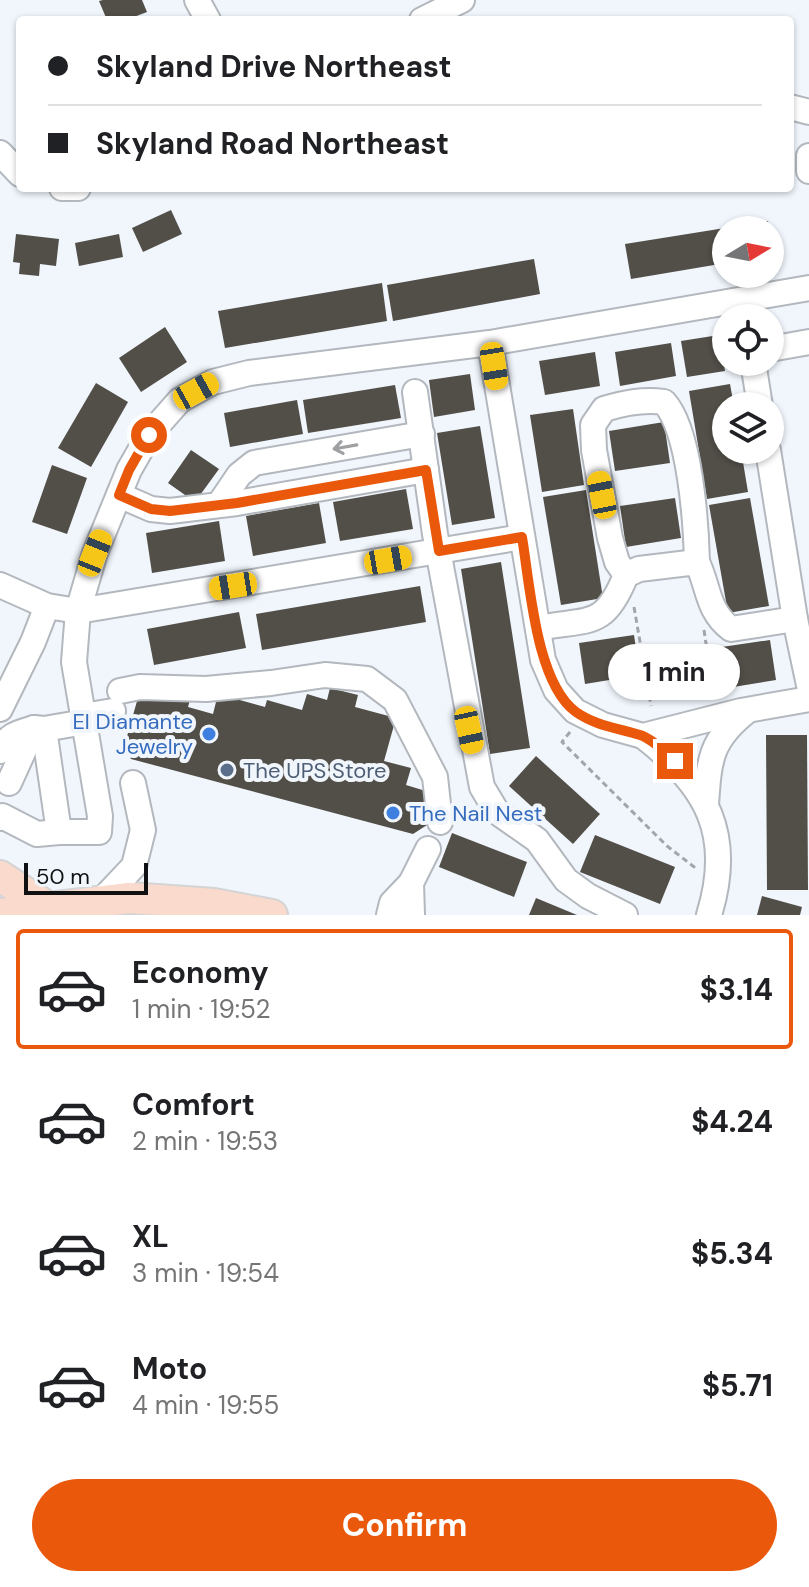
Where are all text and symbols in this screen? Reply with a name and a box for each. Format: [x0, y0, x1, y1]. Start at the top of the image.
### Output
text: Skyland Drive Northeast [96, 47, 452, 86]
text: Skyland Road Northeast [96, 124, 449, 163]
north arrow [712, 216, 784, 288]
map controls [712, 216, 784, 464]
button: locate [712, 304, 784, 376]
car [478, 340, 510, 392]
car [169, 369, 223, 413]
button: layers [712, 392, 784, 464]
route start [131, 417, 167, 453]
one-way arrow [333, 441, 358, 456]
car [586, 469, 618, 521]
car [75, 526, 115, 580]
car [362, 544, 414, 576]
car [207, 570, 259, 602]
callout: 1 min [609, 645, 741, 701]
text: 1 min [642, 655, 706, 689]
car [452, 704, 486, 756]
place label: El Diamante Jewelry [72, 707, 193, 761]
marker: El Diamante Jewelry [200, 725, 218, 743]
route end [657, 743, 693, 779]
place label: The UPS Store [243, 756, 386, 785]
marker: The UPS Store [218, 761, 236, 779]
place label: The Nail Nest [409, 799, 542, 828]
marker: The Nail Nest [384, 804, 402, 822]
scale bar [24, 859, 148, 895]
text: 50 m [36, 862, 90, 891]
icon: car [36, 953, 108, 1025]
text: Economy [132, 953, 269, 992]
text: $3.14 [700, 970, 773, 1009]
text: 1 min · 19:52 [132, 992, 270, 1026]
icon: car [36, 1085, 108, 1157]
text: Comfort [132, 1085, 255, 1124]
text: $4.24 [691, 1102, 773, 1141]
text: 2 min · 19:53 [132, 1124, 278, 1158]
icon: car [36, 1217, 108, 1289]
text: XL [132, 1217, 169, 1256]
text: $5.34 [691, 1234, 773, 1273]
text: 3 min · 19:54 [132, 1256, 279, 1290]
icon: car [36, 1349, 108, 1421]
text: Moto [132, 1349, 207, 1388]
text: $5.71 [702, 1366, 773, 1405]
text: 4 min · 19:55 [132, 1388, 279, 1422]
button: Confirm [32, 1479, 777, 1571]

